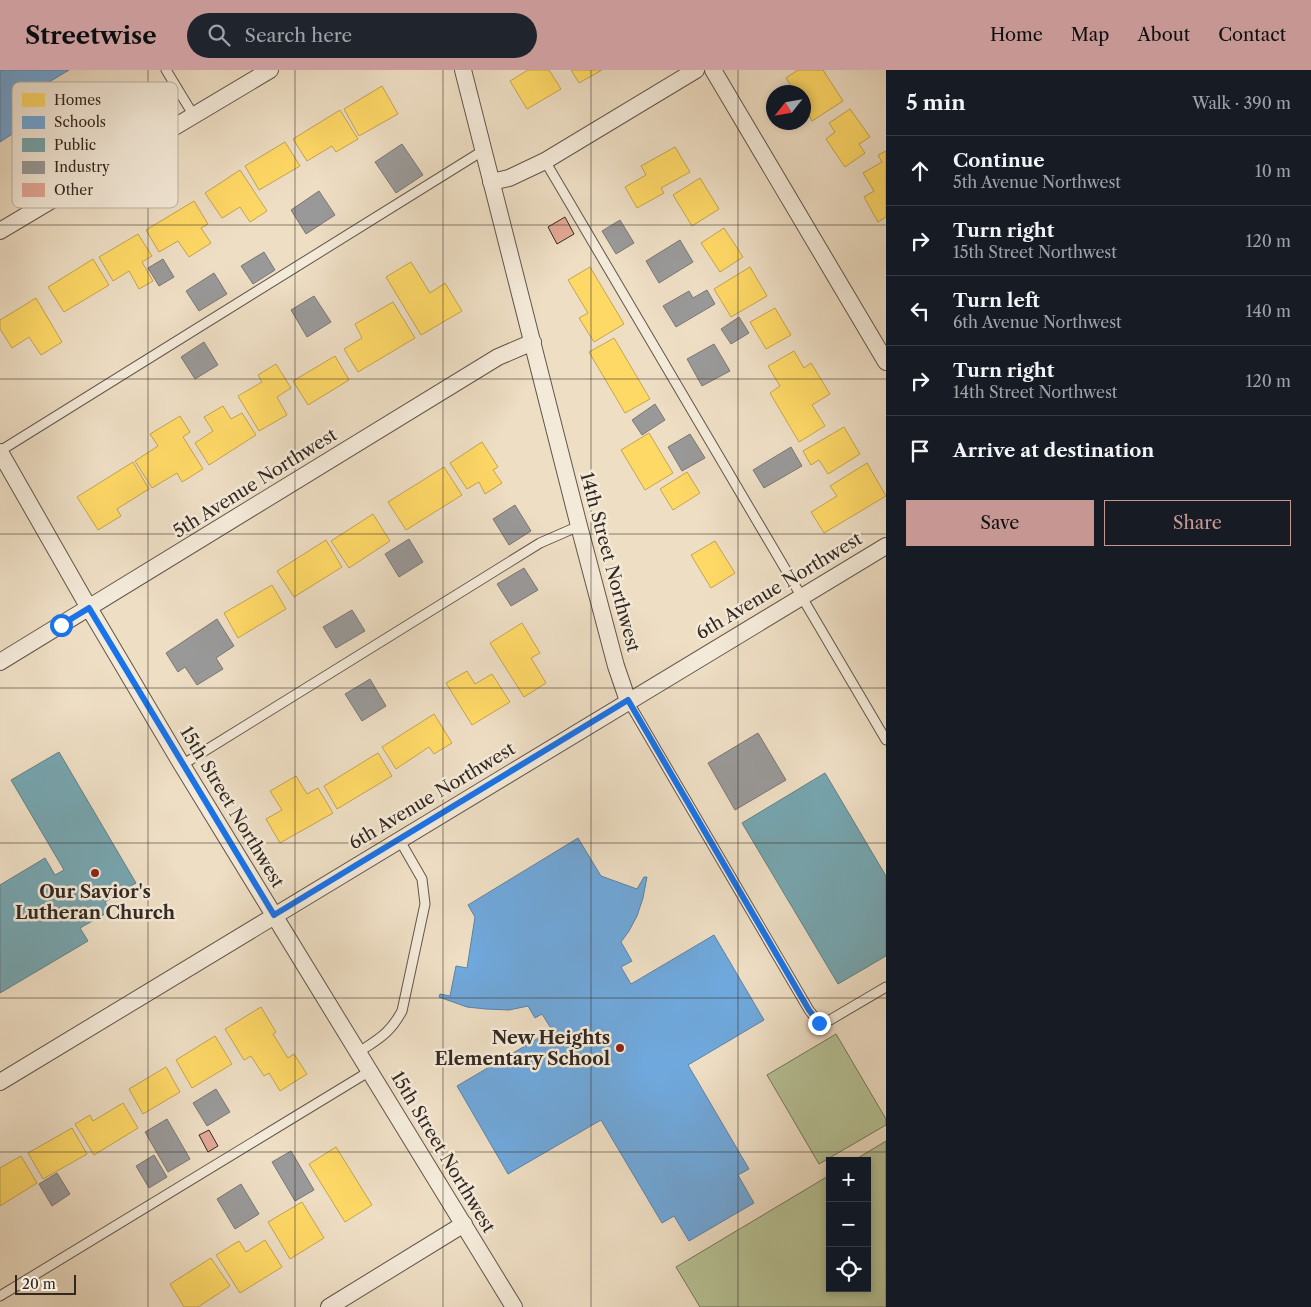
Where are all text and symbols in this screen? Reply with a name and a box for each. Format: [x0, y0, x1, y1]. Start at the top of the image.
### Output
search box [187, 13, 537, 58]
text: Streetwise [25, 21, 157, 50]
icon: search [205, 21, 233, 49]
text: Search here [245, 24, 352, 47]
text: Home [990, 24, 1043, 46]
text: Map [1071, 24, 1109, 46]
text: About [1137, 24, 1190, 46]
text: Contact [1218, 24, 1286, 46]
legend [12, 82, 178, 208]
north arrow [766, 85, 811, 130]
text: 5 min [906, 90, 966, 115]
text: Homes [54, 91, 101, 109]
text: Walk · 390 m [1192, 93, 1291, 113]
text: Schools [54, 113, 106, 131]
text: Public [54, 136, 96, 154]
text: Continue [953, 149, 1045, 172]
icon: ahead [906, 157, 934, 185]
text: Industry [54, 158, 110, 176]
text: 10 m [1255, 161, 1291, 181]
text: 5th Avenue Northwest [953, 172, 1121, 192]
text: Other [54, 181, 93, 199]
text: Turn right [953, 219, 1054, 242]
icon: right [906, 227, 934, 255]
text: 120 m [1246, 231, 1291, 251]
text: 15th Street Northwest [953, 242, 1117, 262]
text: Turn left [953, 289, 1040, 312]
icon: left [906, 297, 934, 325]
text: 140 m [1246, 301, 1291, 321]
text: 6th Avenue Northwest [953, 312, 1122, 332]
text: Turn right [953, 359, 1054, 382]
icon: right [906, 367, 934, 395]
text: 120 m [1246, 371, 1291, 391]
text: 14th Street Northwest [953, 382, 1117, 402]
street label: 5th Avenue Northwest [169, 423, 342, 542]
icon: arrive [906, 437, 934, 465]
text: Arrive at destination [953, 439, 1154, 462]
street label: 14th Street Northwest [575, 470, 645, 655]
button: Save [906, 500, 1094, 546]
button: Share [1104, 500, 1291, 546]
street label: 6th Avenue Northwest [692, 527, 867, 644]
route start [50, 614, 73, 637]
street label: 15th Street Northwest [175, 722, 289, 892]
street label: 6th Avenue Northwest [345, 737, 520, 854]
marker: Our Savior's Lutheran Church [89, 867, 101, 879]
place label: Our Savior's Lutheran Church [15, 881, 176, 924]
route end [808, 1012, 831, 1035]
place label: New Heights Elementary School [434, 1027, 610, 1070]
marker: New Heights Elementary School [614, 1042, 626, 1054]
street label: 15th Street Northwest [386, 1067, 500, 1237]
map controls [826, 1157, 871, 1292]
button: + [826, 1157, 871, 1202]
button: − [826, 1202, 871, 1247]
button: locate [826, 1247, 871, 1292]
scale bar [15, 1272, 76, 1295]
text: 20 m [22, 1275, 56, 1293]

